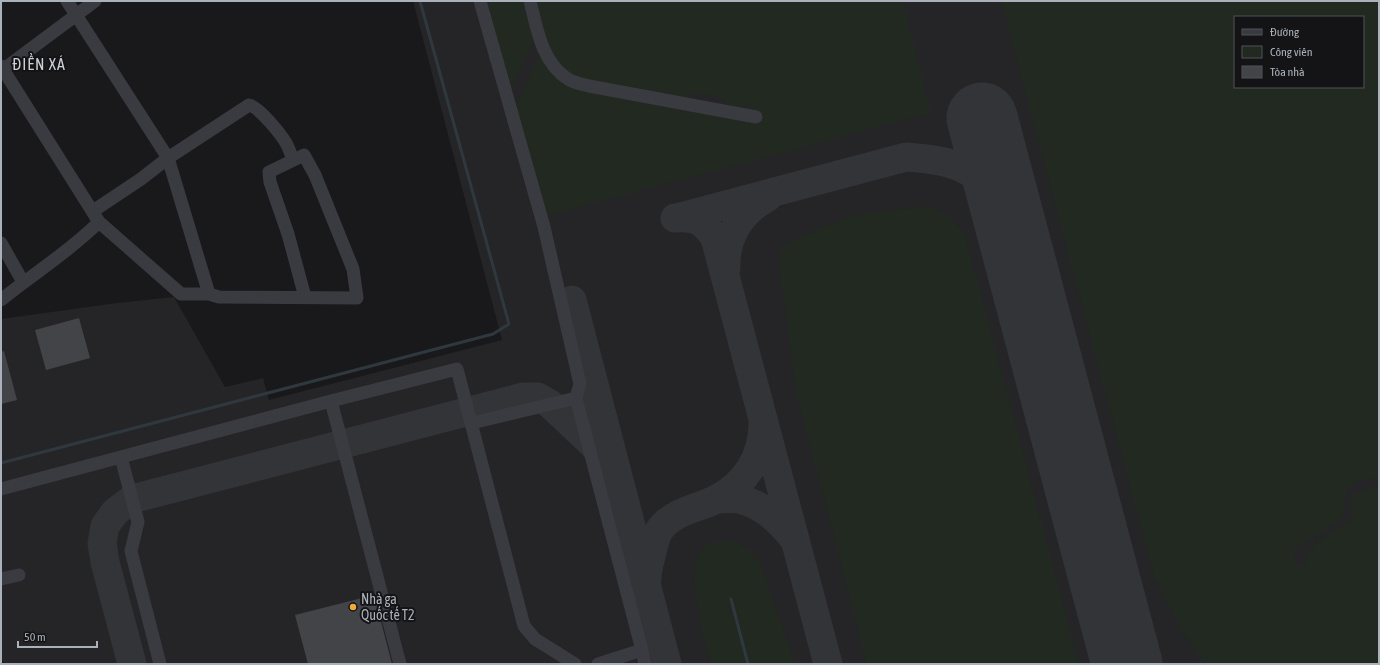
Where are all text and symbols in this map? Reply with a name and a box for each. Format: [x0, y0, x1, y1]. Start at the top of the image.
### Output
legend [1234, 16, 1364, 88]
text: Đường [1270, 25, 1300, 39]
text: Công viên [1270, 45, 1313, 59]
district label: ĐIỀN XÁ [12, 53, 66, 73]
text: Tòa nhà [1270, 65, 1305, 79]
place label: Nhà ga Quốc tế T2 [361, 591, 415, 623]
marker: Nhà ga Quốc tế T2 [348, 602, 358, 612]
scale bar [18, 623, 97, 649]
text: 50 m [24, 630, 46, 644]

